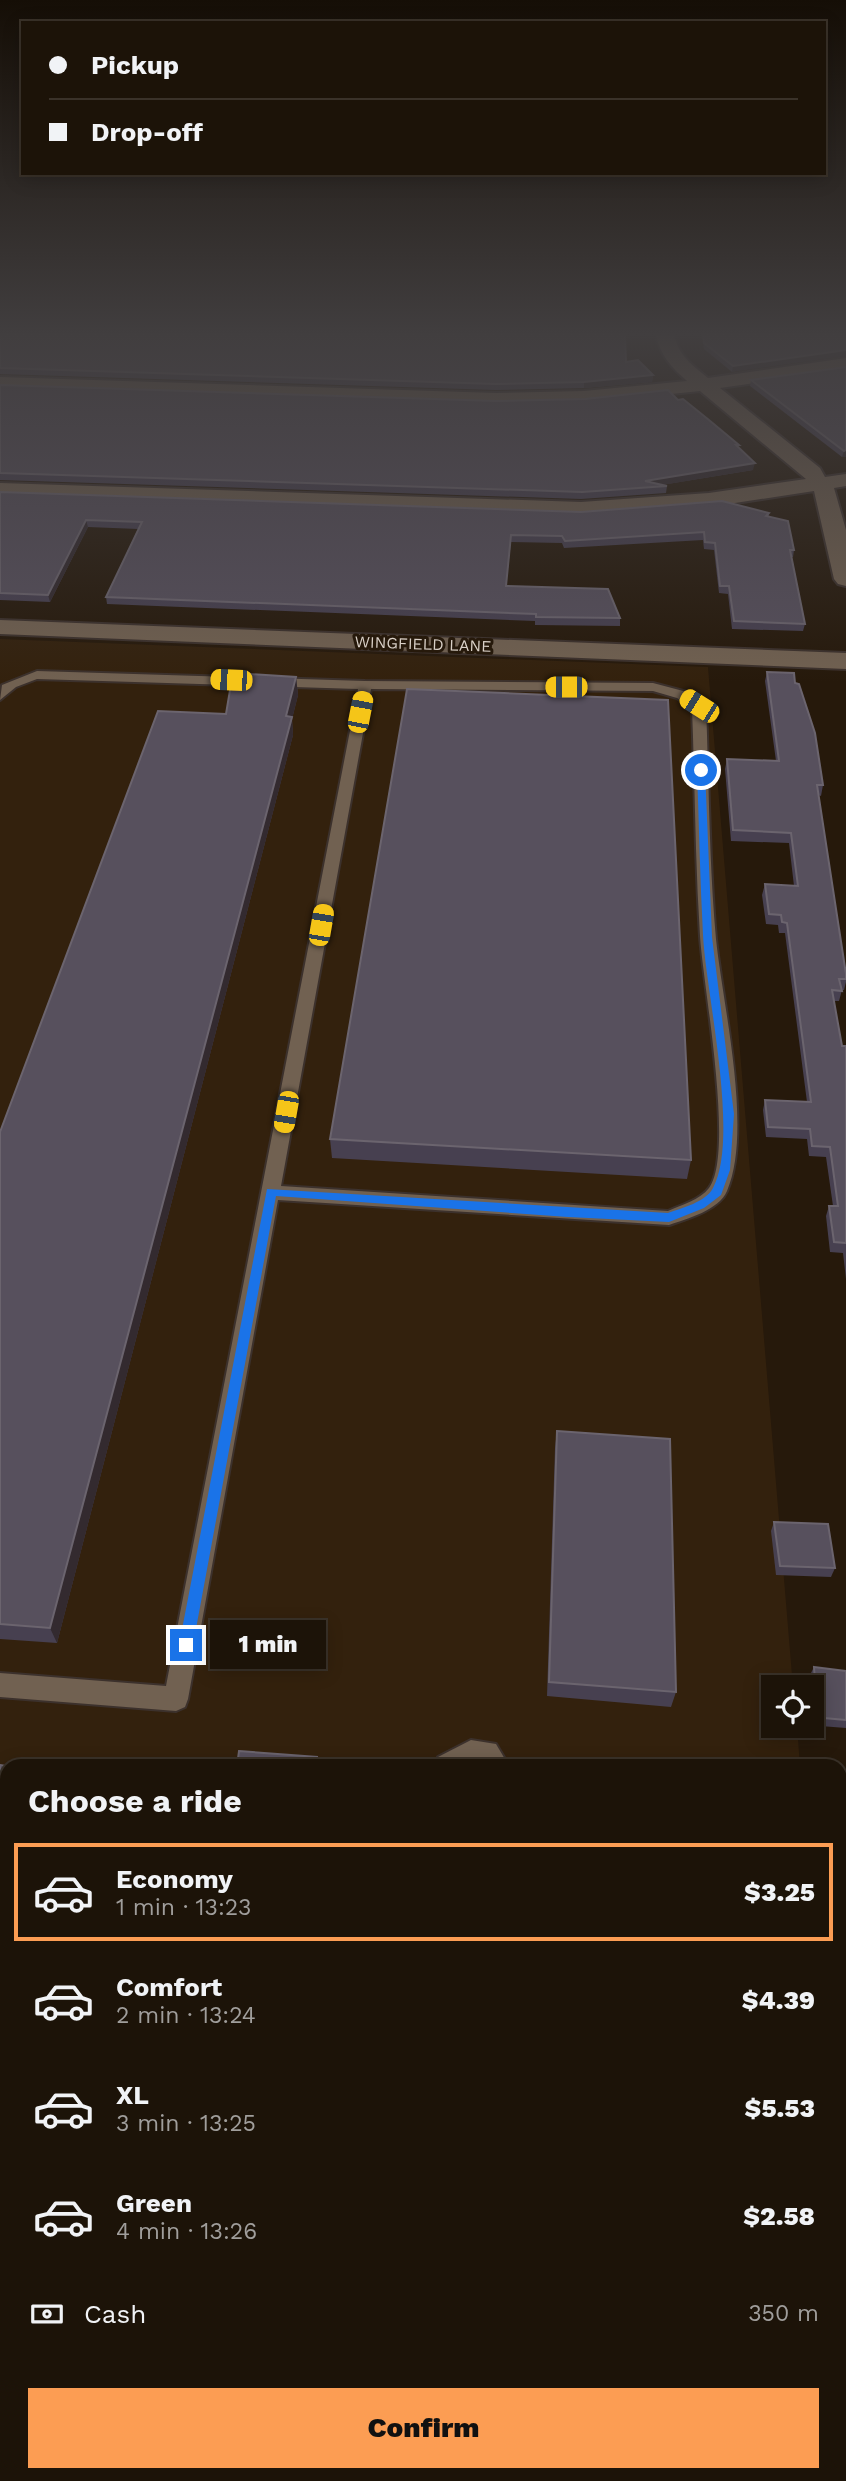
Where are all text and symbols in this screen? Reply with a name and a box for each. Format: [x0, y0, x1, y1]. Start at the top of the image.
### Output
text: Pickup [91, 50, 179, 80]
text: Drop-off [91, 117, 203, 147]
street label: WINGFIELD LANE [354, 632, 492, 656]
car [210, 669, 253, 691]
car [546, 677, 588, 698]
car [676, 686, 723, 726]
car [346, 689, 375, 735]
route start [685, 754, 717, 786]
car [308, 902, 335, 948]
car [273, 1089, 300, 1135]
callout: 1 min [210, 1620, 326, 1670]
route end [170, 1629, 202, 1661]
text: 1 min [238, 1631, 298, 1658]
map controls [761, 1675, 824, 1738]
button: locate [761, 1675, 824, 1738]
text: Choose a ride [28, 1782, 242, 1820]
icon: car [32, 1861, 95, 1924]
text: Economy [116, 1864, 233, 1894]
text: $3.25 [744, 1877, 815, 1907]
text: 1 min · 13:23 [116, 1894, 252, 1921]
icon: car [32, 1969, 95, 2032]
text: Comfort [116, 1972, 222, 2002]
text: $4.39 [742, 1985, 815, 2015]
text: 2 min · 13:24 [116, 2002, 256, 2029]
icon: car [32, 2077, 95, 2140]
text: XL [116, 2080, 149, 2110]
text: $5.53 [745, 2093, 815, 2123]
text: 3 min · 13:25 [116, 2110, 256, 2137]
icon: car [32, 2185, 95, 2248]
text: Green [116, 2188, 192, 2218]
text: $2.58 [743, 2201, 815, 2231]
text: 4 min · 13:26 [116, 2218, 257, 2245]
icon: cash [28, 2295, 66, 2333]
text: Cash [84, 2299, 146, 2329]
text: 350 m [748, 2300, 819, 2327]
button: Confirm [28, 2388, 819, 2468]

